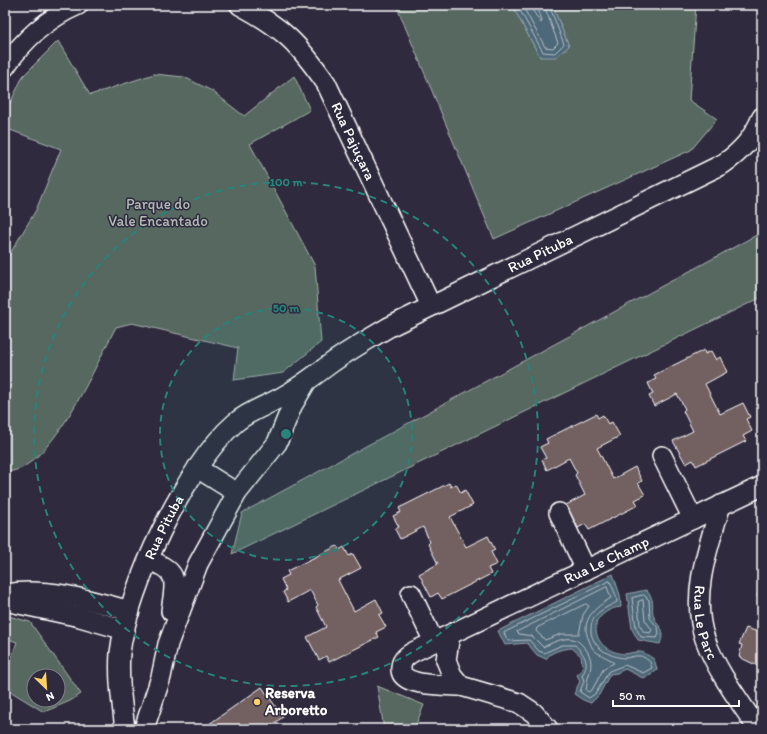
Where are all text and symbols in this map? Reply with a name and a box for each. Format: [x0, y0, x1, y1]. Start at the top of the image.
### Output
street label: Rua Pajuçara [327, 99, 380, 183]
text: 100 m [269, 175, 303, 189]
park label: Parque do Vale Encantado [108, 195, 208, 230]
street label: Rua Pituba [505, 230, 576, 277]
text: 50 m [273, 301, 300, 315]
centre of rings [279, 427, 293, 441]
street label: Rua Pituba [140, 491, 188, 562]
street label: Rua Le Champ [561, 532, 652, 588]
street label: Rua Le Parc [690, 585, 722, 663]
north arrow [26, 668, 66, 708]
scale bar [613, 682, 739, 708]
place label: Reserva Arboretto [264, 684, 328, 719]
text: N [44, 689, 56, 704]
text: 50 m [619, 689, 645, 703]
marker: Reserva Arboretto [252, 697, 262, 707]

